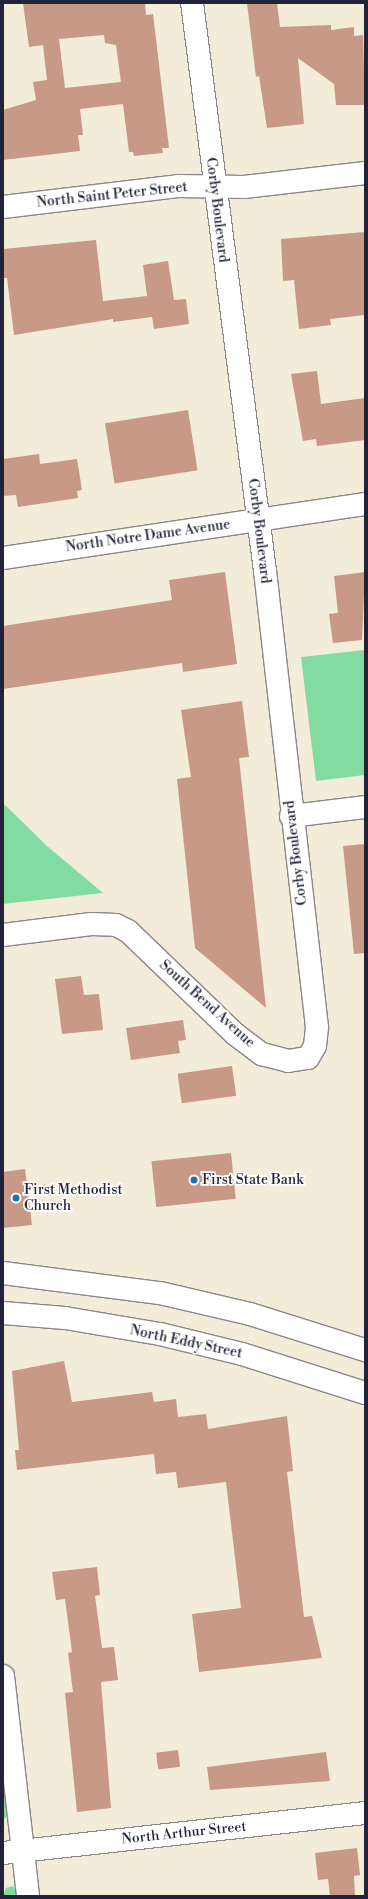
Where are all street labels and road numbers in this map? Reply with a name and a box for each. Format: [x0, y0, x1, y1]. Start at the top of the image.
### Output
street label: Corby Boulevard [202, 157, 232, 263]
street label: North Saint Peter Street [36, 179, 188, 211]
street label: Corby Boulevard [244, 478, 274, 584]
street label: North Notre Dame Avenue [65, 516, 231, 556]
street label: Corby Boulevard [281, 800, 311, 906]
street label: South Bend Avenue [156, 957, 258, 1051]
street label: North Eddy Street [128, 1322, 244, 1362]
street label: North Arthur Street [121, 1818, 247, 1848]

